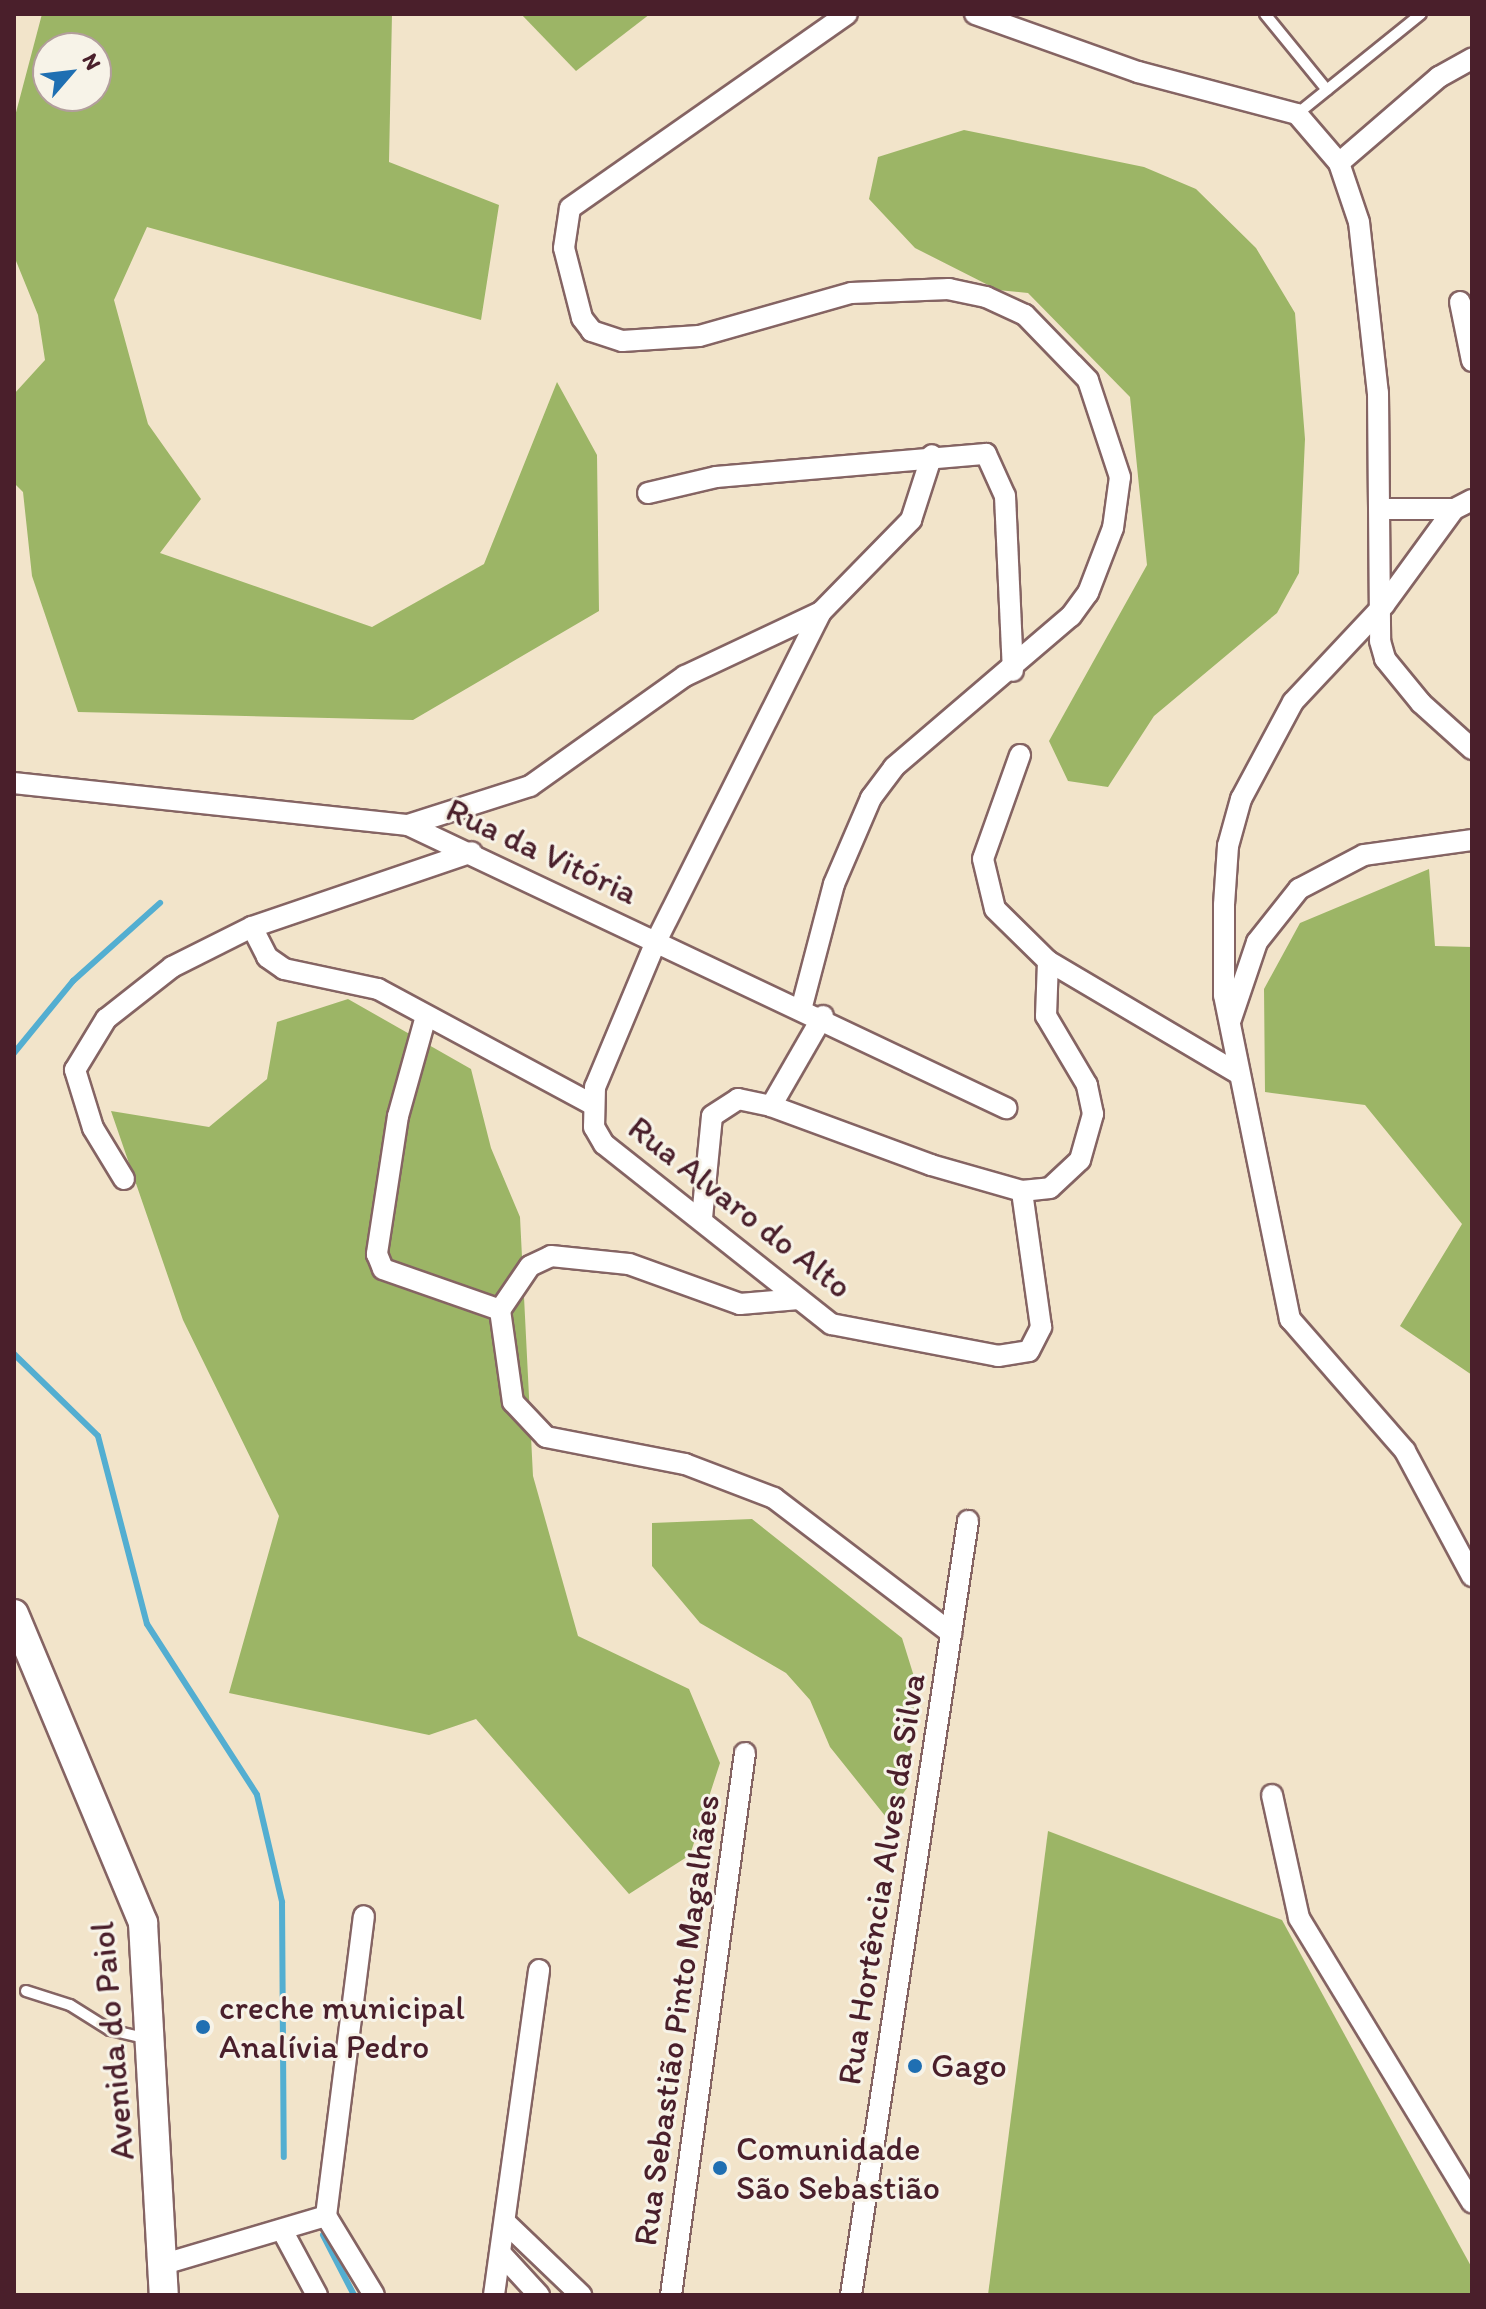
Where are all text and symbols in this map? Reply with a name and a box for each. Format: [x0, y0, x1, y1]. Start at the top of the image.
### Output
north arrow [32, 32, 112, 112]
text: N [76, 49, 107, 74]
street label: Rua da Vitória [440, 789, 644, 913]
street label: Rua Alvaro do Alto [620, 1107, 860, 1307]
street label: Rua Hortência Alves da Silva [828, 1670, 934, 2088]
street label: Rua Sebastião Pinto Magalhães [624, 1793, 728, 2247]
street label: Avenida do Paiol [81, 1920, 143, 2162]
place label: creche municipal Analívia Pedro [219, 1987, 466, 2066]
marker: creche municipal Analívia Pedro [194, 2018, 212, 2036]
place label: Gago [931, 2046, 1007, 2086]
marker: Gago [906, 2057, 924, 2075]
place label: Comunidade São Sebastião [736, 2128, 939, 2208]
marker: Comunidade São Sebastião [711, 2159, 729, 2177]

